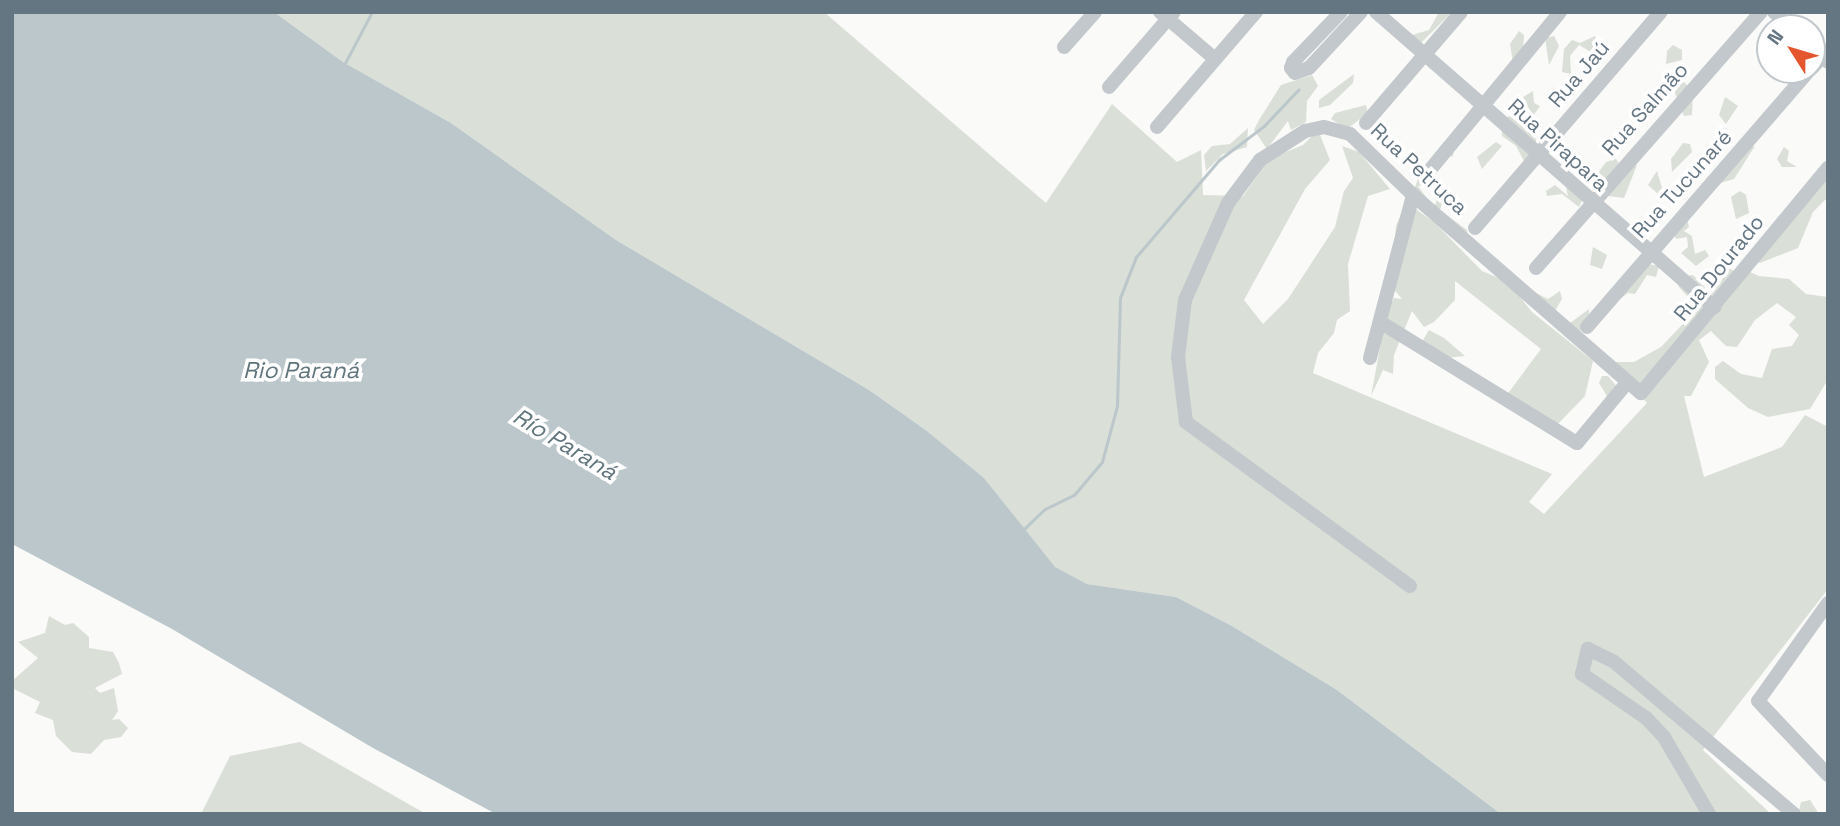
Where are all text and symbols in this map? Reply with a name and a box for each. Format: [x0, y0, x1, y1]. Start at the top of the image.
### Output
north arrow [1756, 14, 1826, 84]
text: N [1762, 25, 1789, 50]
street label: Rua Jaú [1543, 35, 1615, 113]
street label: Rua Salmão [1597, 57, 1693, 161]
street label: Rua Pirapara [1503, 93, 1613, 197]
street label: Rua Petruca [1365, 118, 1473, 220]
street label: Rua Tucunaré [1627, 124, 1737, 244]
street label: Rua Dourado [1669, 210, 1769, 326]
water label: Rio Paraná [243, 356, 359, 384]
water label: Río Paraná [508, 402, 622, 486]

